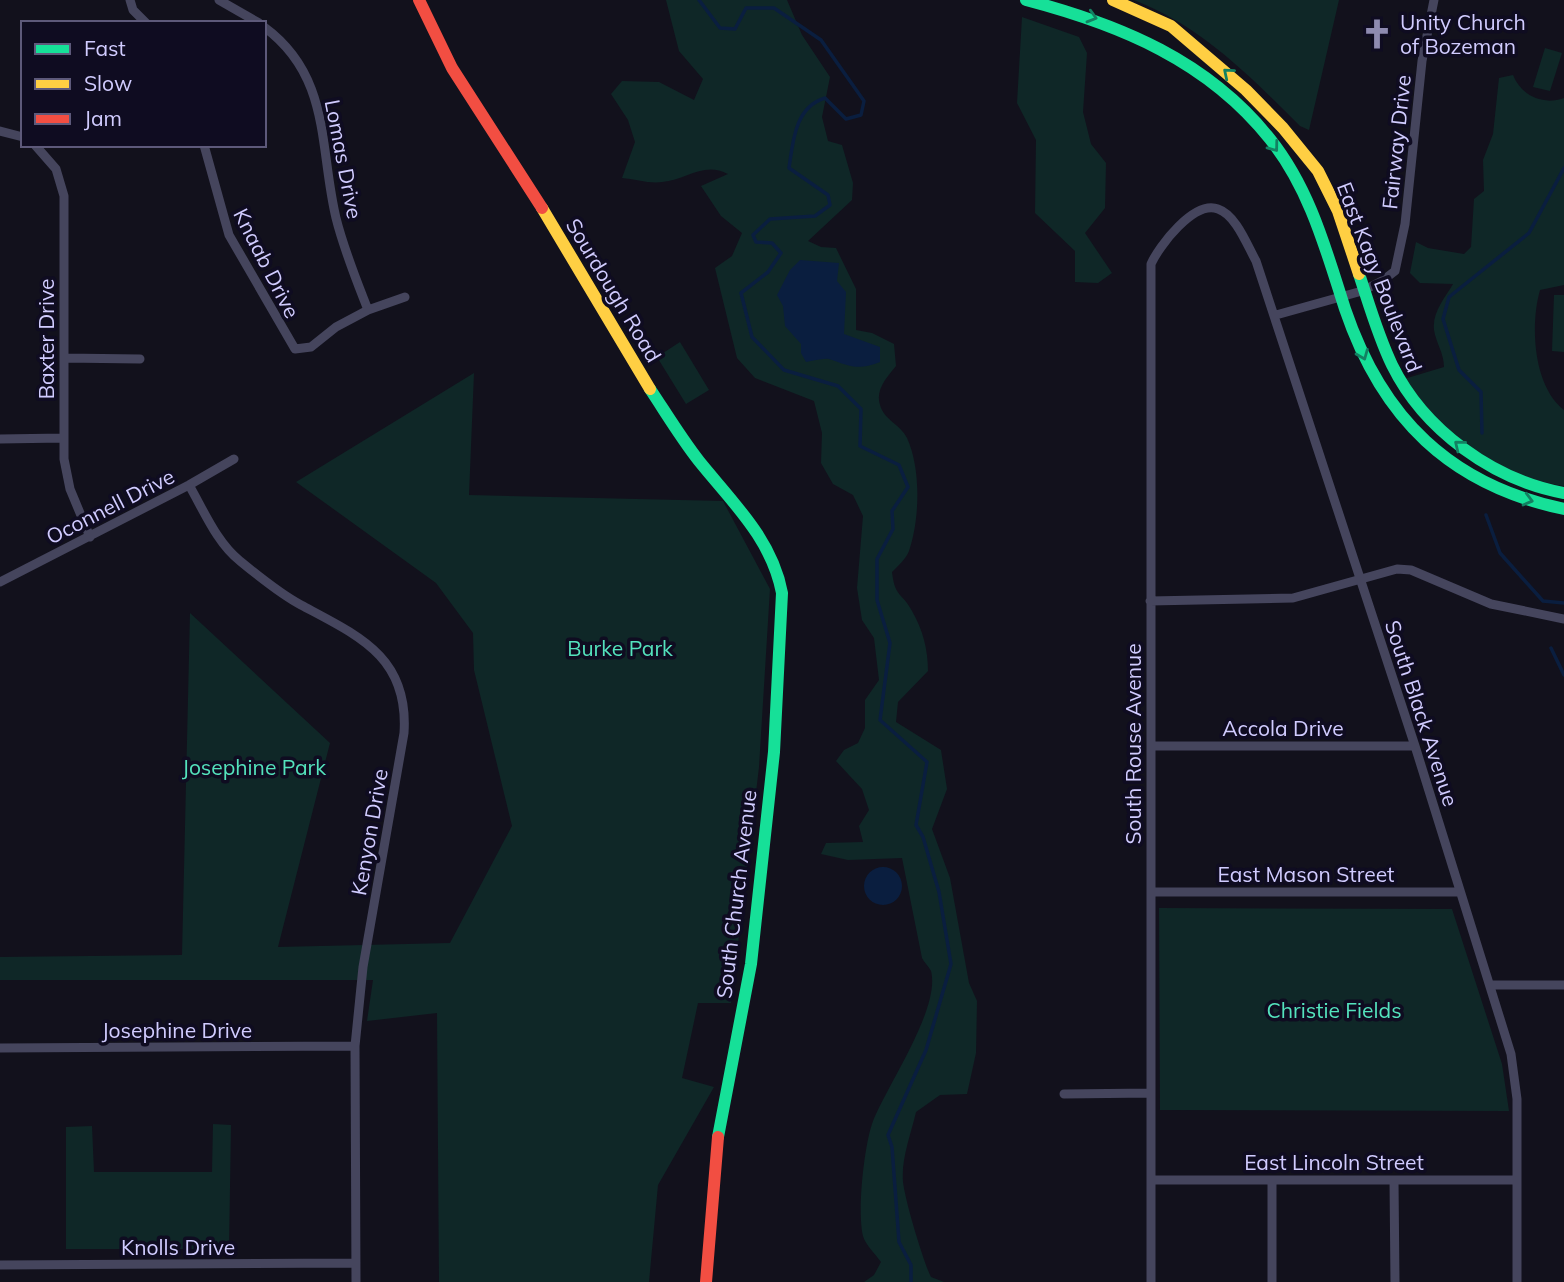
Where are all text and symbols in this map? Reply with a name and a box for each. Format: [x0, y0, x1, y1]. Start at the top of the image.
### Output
one-way arrow [1086, 9, 1098, 24]
place label: Unity Church of Bozeman [1400, 9, 1526, 59]
church icon: Unity Church of Bozeman [1360, 17, 1394, 51]
legend [21, 21, 266, 147]
text: Fast [84, 35, 126, 61]
one-way arrow [1223, 69, 1236, 81]
text: Slow [84, 70, 132, 96]
street label: Fairway Drive [1376, 73, 1416, 211]
street label: Lomas Drive [320, 97, 368, 221]
text: Jam [84, 105, 122, 131]
one-way arrow [1265, 139, 1278, 152]
street label: East Kagy Boulevard [1332, 178, 1428, 376]
street label: Knaab Drive [228, 204, 306, 322]
street label: Sourdough Road [561, 213, 667, 367]
street label: Baxter Drive [33, 279, 59, 399]
one-way arrow [1355, 348, 1369, 360]
one-way arrow [1454, 440, 1466, 453]
street label: Oconnell Drive [41, 462, 179, 550]
one-way arrow [1522, 492, 1534, 507]
street label: South Black Avenue [1380, 617, 1464, 809]
park label: Burke Park [567, 635, 673, 661]
street label: South Rouse Avenue [1120, 643, 1146, 845]
street label: Accola Drive [1222, 715, 1344, 741]
park label: Josephine Park [182, 754, 326, 780]
street label: Kenyon Drive [345, 767, 393, 897]
street label: South Church Avenue [710, 788, 762, 1000]
street label: East Mason Street [1218, 861, 1394, 887]
park label: Christie Fields [1266, 997, 1402, 1023]
street label: Josephine Drive [102, 1017, 252, 1043]
street label: East Lincoln Street [1244, 1149, 1424, 1175]
street label: Knolls Drive [121, 1234, 235, 1260]

